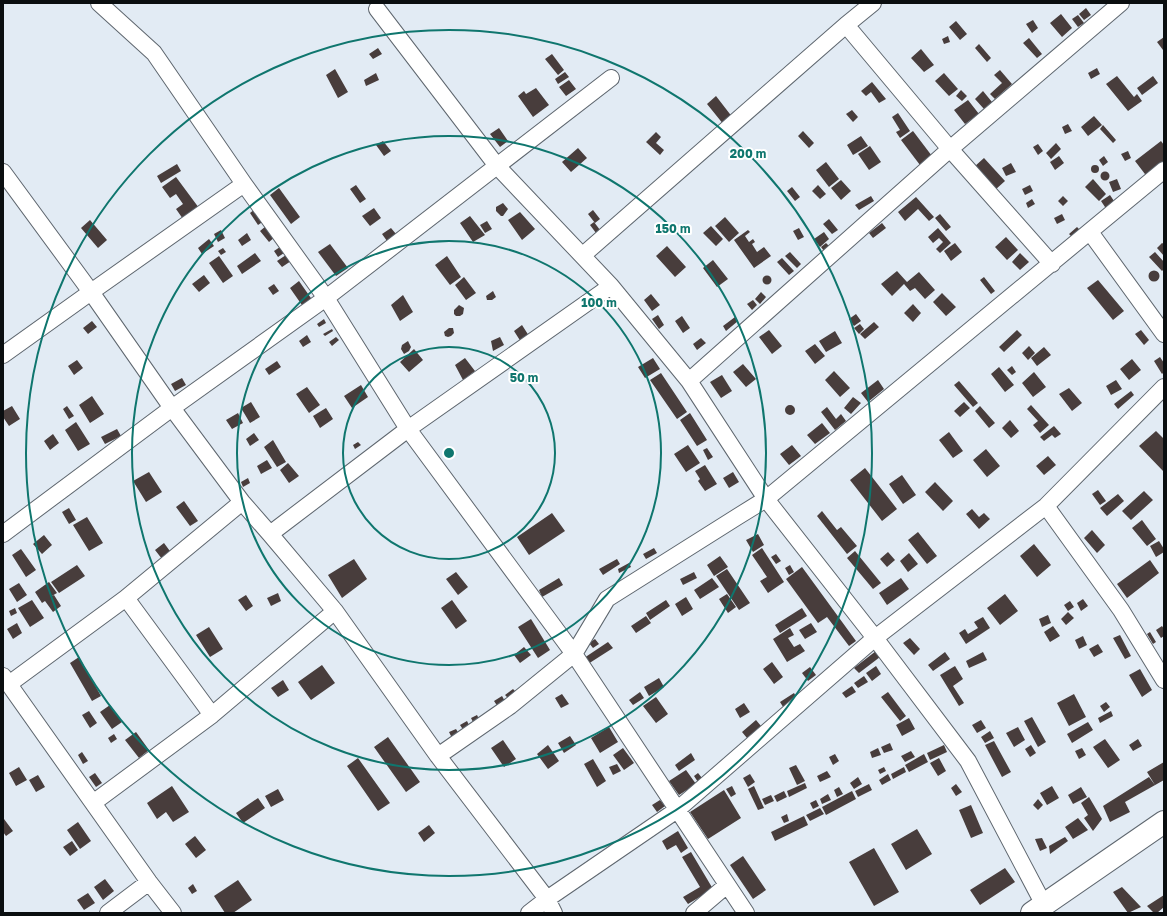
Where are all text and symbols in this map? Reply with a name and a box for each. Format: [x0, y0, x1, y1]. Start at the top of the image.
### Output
text: 200 m [730, 146, 766, 161]
text: 150 m [656, 221, 690, 236]
text: 100 m [581, 295, 617, 310]
text: 50 m [510, 370, 538, 385]
centre of rings [442, 446, 456, 460]

